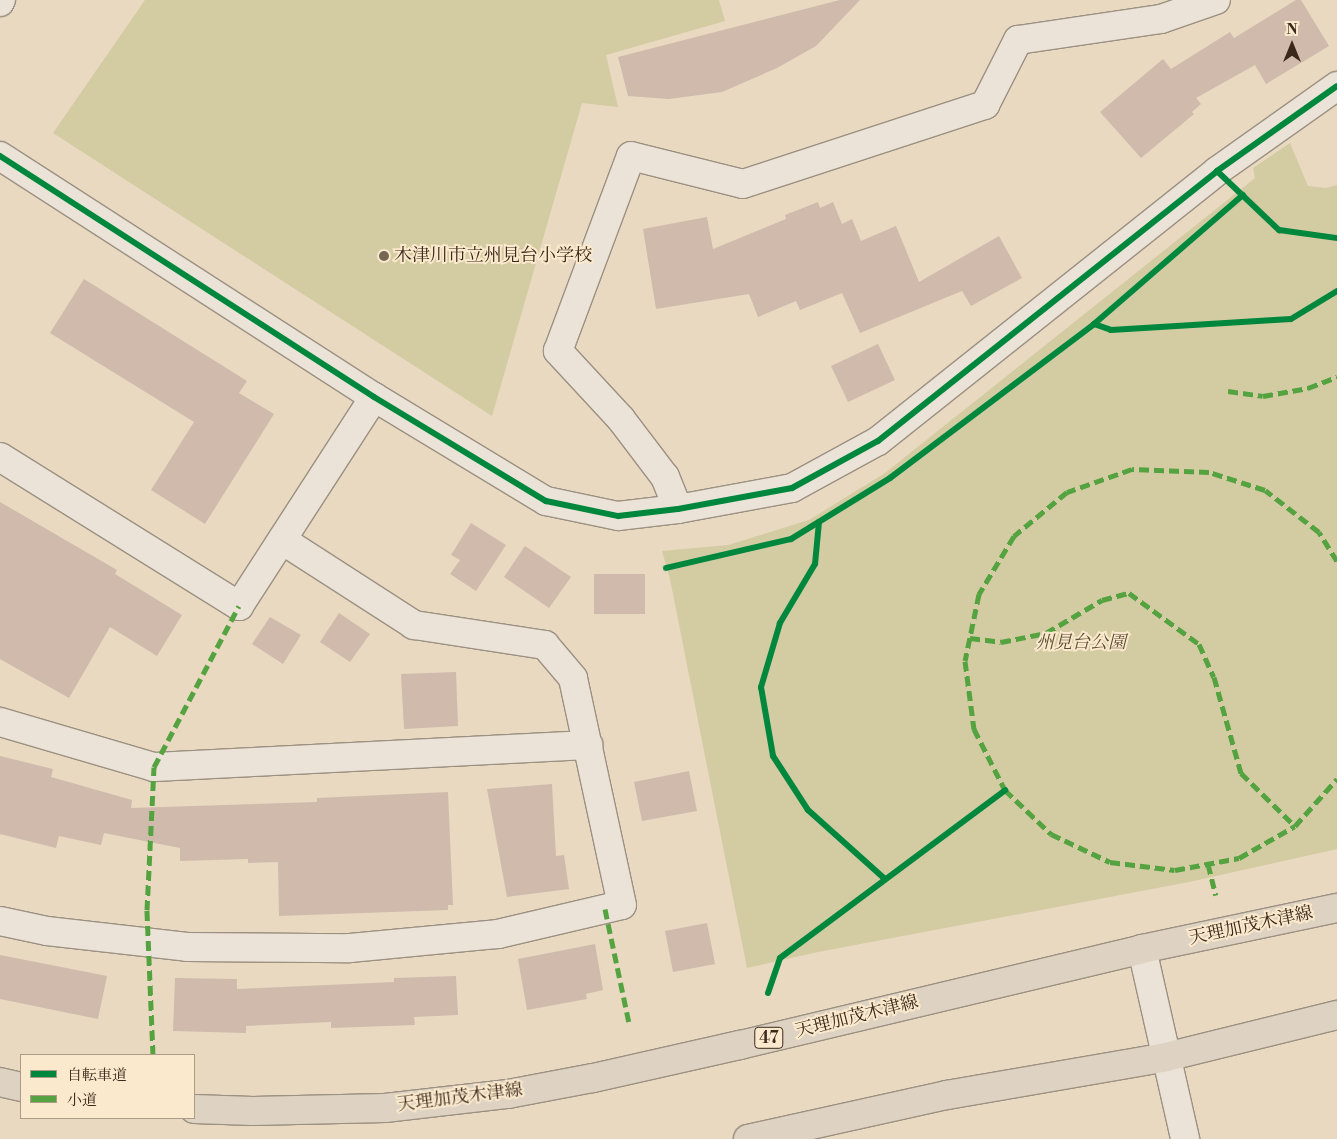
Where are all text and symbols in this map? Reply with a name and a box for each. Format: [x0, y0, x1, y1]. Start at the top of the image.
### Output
north arrow [1267, 20, 1317, 70]
text: N [1286, 21, 1298, 39]
place label: 木津川市立州見台小学校 [394, 245, 592, 267]
marker: 木津川市立州見台小学校 [378, 250, 390, 262]
park label: 州見台公園 [1036, 632, 1126, 654]
street label: 天理加茂木津線 [1187, 902, 1315, 950]
street label: 天理加茂木津線 [793, 991, 921, 1043]
road number: 47 [754, 1024, 784, 1052]
legend [20, 1054, 195, 1119]
text: 自転車道 [67, 1066, 127, 1085]
street label: 天理加茂木津線 [396, 1080, 524, 1116]
text: 小道 [67, 1091, 97, 1110]

